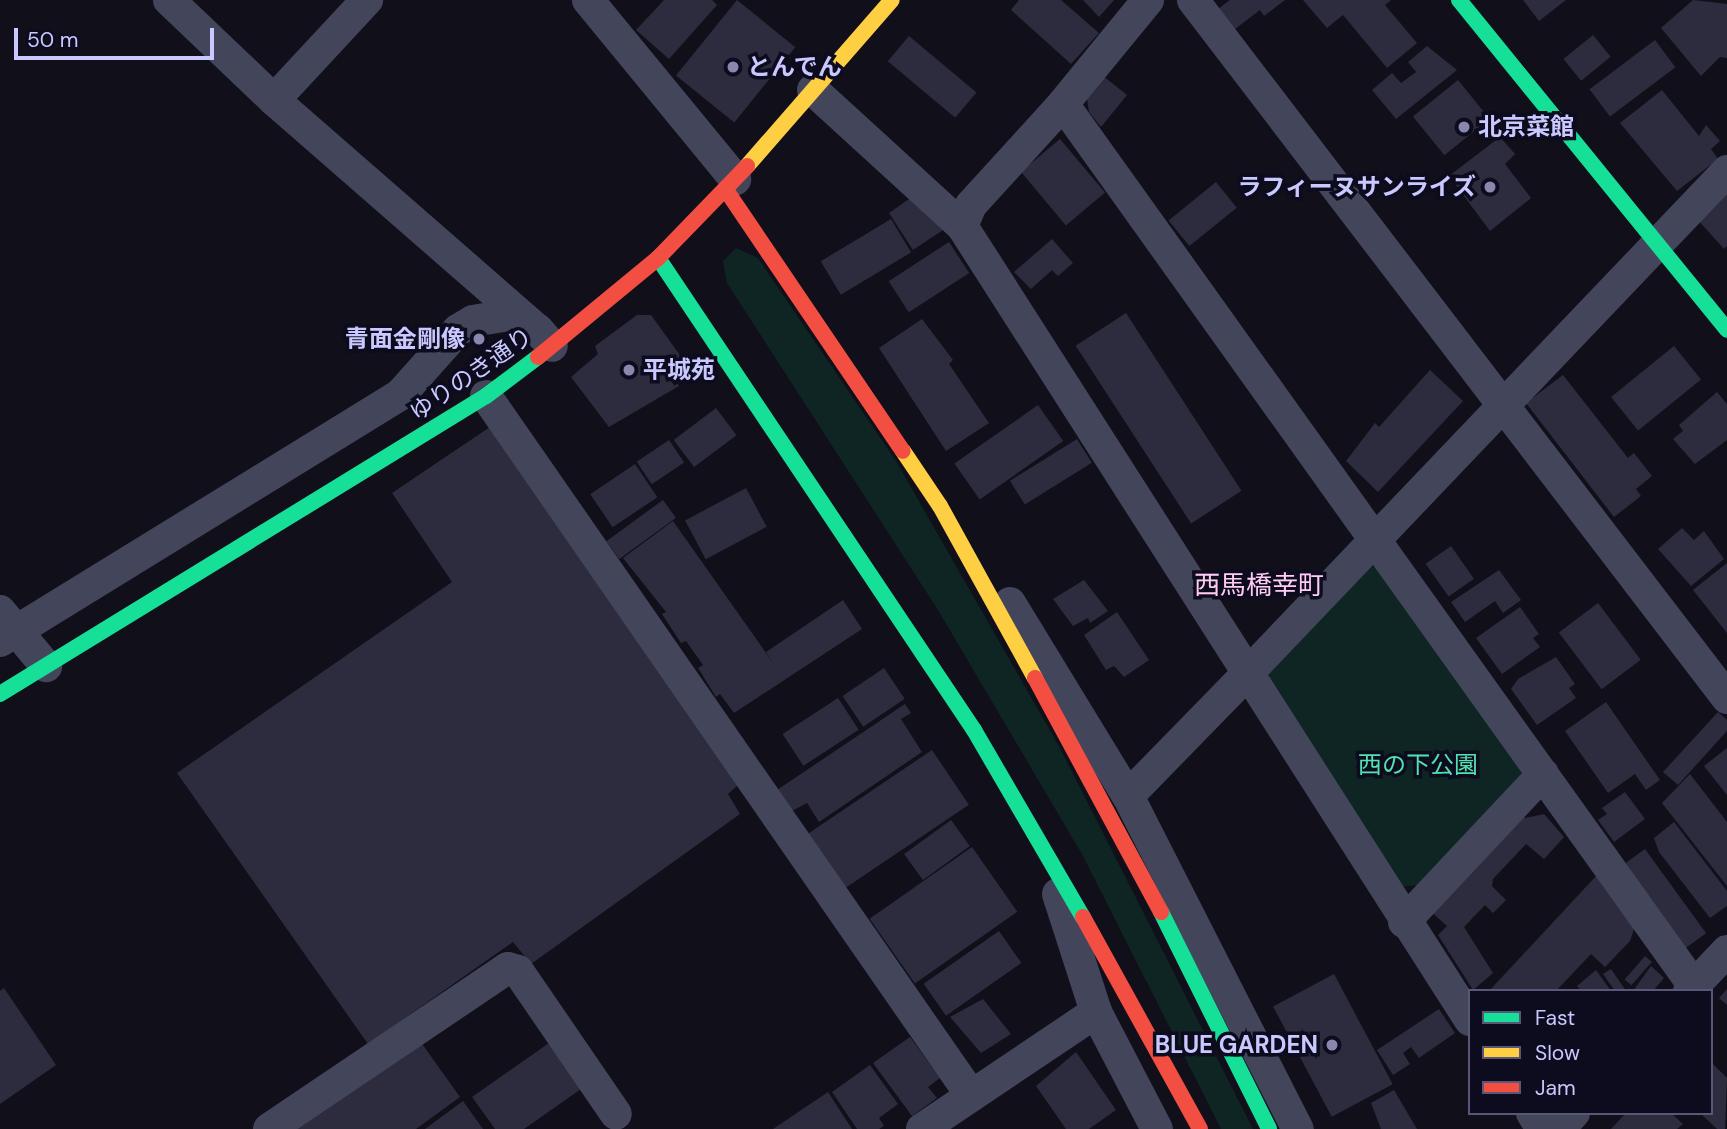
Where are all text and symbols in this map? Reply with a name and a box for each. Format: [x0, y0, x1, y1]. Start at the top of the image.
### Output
scale bar [18, 14, 217, 58]
text: 50 m [27, 26, 78, 54]
place label: とんでん [747, 53, 843, 81]
marker: とんでん [725, 59, 741, 75]
place label: 北京菜館 [1478, 113, 1574, 141]
marker: 北京菜館 [1456, 119, 1472, 135]
place label: ラフィーヌサンライズ [1236, 173, 1476, 201]
marker: ラフィーヌサンライズ [1482, 179, 1498, 195]
street label: ゆりのき通り [404, 321, 538, 427]
place label: 青面金剛像 [345, 325, 465, 353]
marker: 青面金剛像 [471, 331, 487, 347]
place label: 平城苑 [643, 356, 715, 384]
marker: 平城苑 [621, 362, 637, 378]
district label: 西馬橋幸町 [1194, 570, 1324, 602]
park label: 西の下公園 [1358, 751, 1478, 779]
legend [1468, 989, 1713, 1115]
text: Fast [1535, 1004, 1575, 1032]
place label: BLUE GARDEN [1155, 1031, 1318, 1059]
marker: BLUE GARDEN [1324, 1037, 1340, 1053]
text: Slow [1535, 1039, 1580, 1067]
text: Jam [1535, 1074, 1576, 1102]

